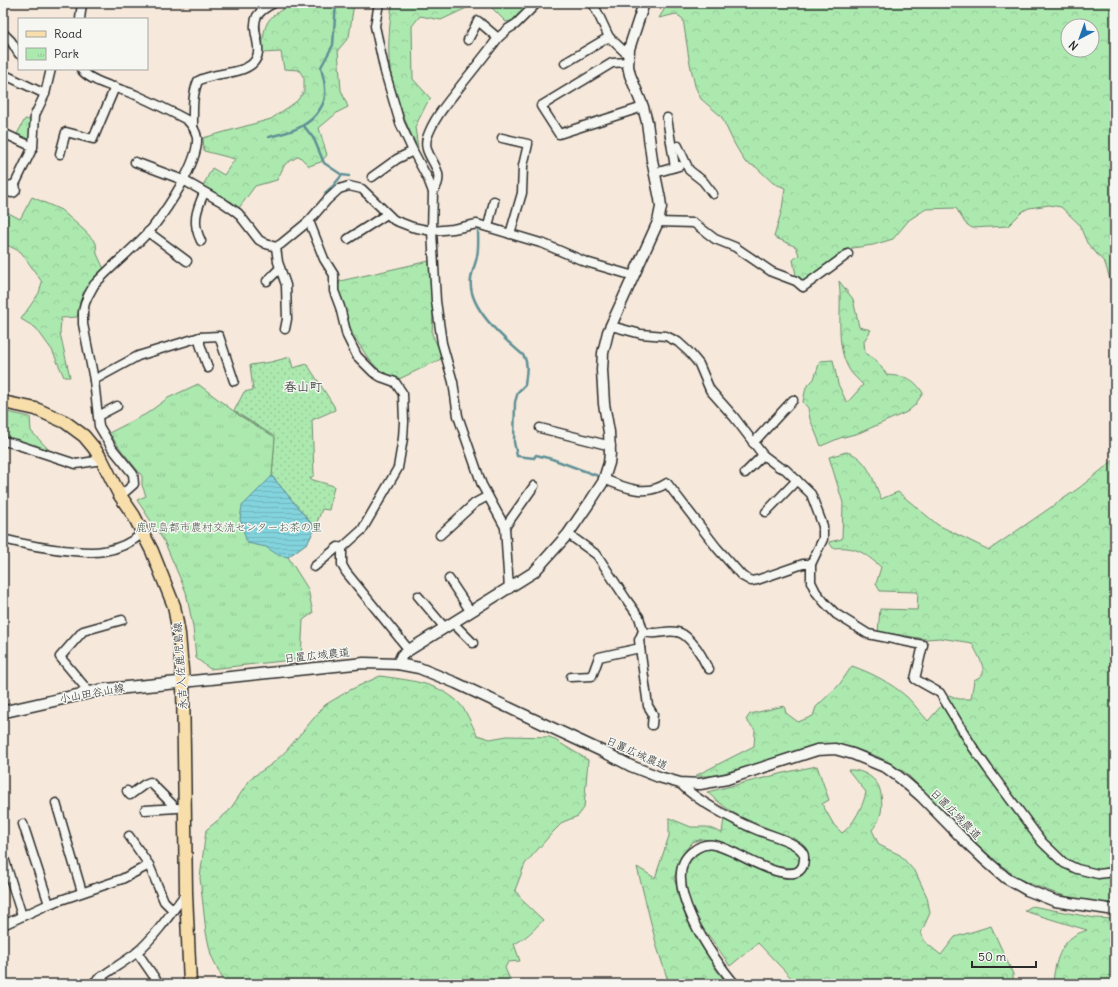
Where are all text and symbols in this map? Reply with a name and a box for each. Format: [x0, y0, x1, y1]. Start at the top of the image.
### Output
legend [18, 18, 148, 70]
north arrow [1060, 18, 1100, 58]
text: Road [54, 26, 82, 41]
text: N [1066, 38, 1081, 53]
text: Park [54, 46, 79, 61]
district label: 春山町 [283, 378, 323, 395]
park label: 鹿児島都市農村交流センターお茶の里 [136, 520, 322, 534]
street label: 永吉入佐鹿児島線 [170, 622, 190, 710]
street label: 日置広域農道 [283, 645, 351, 665]
street label: 小山田谷山線 [58, 680, 126, 706]
street label: 日置広域農道 [604, 733, 670, 773]
street label: 日置広域農道 [928, 786, 984, 842]
scale bar [972, 943, 1036, 969]
text: 50 m [978, 949, 1007, 964]

